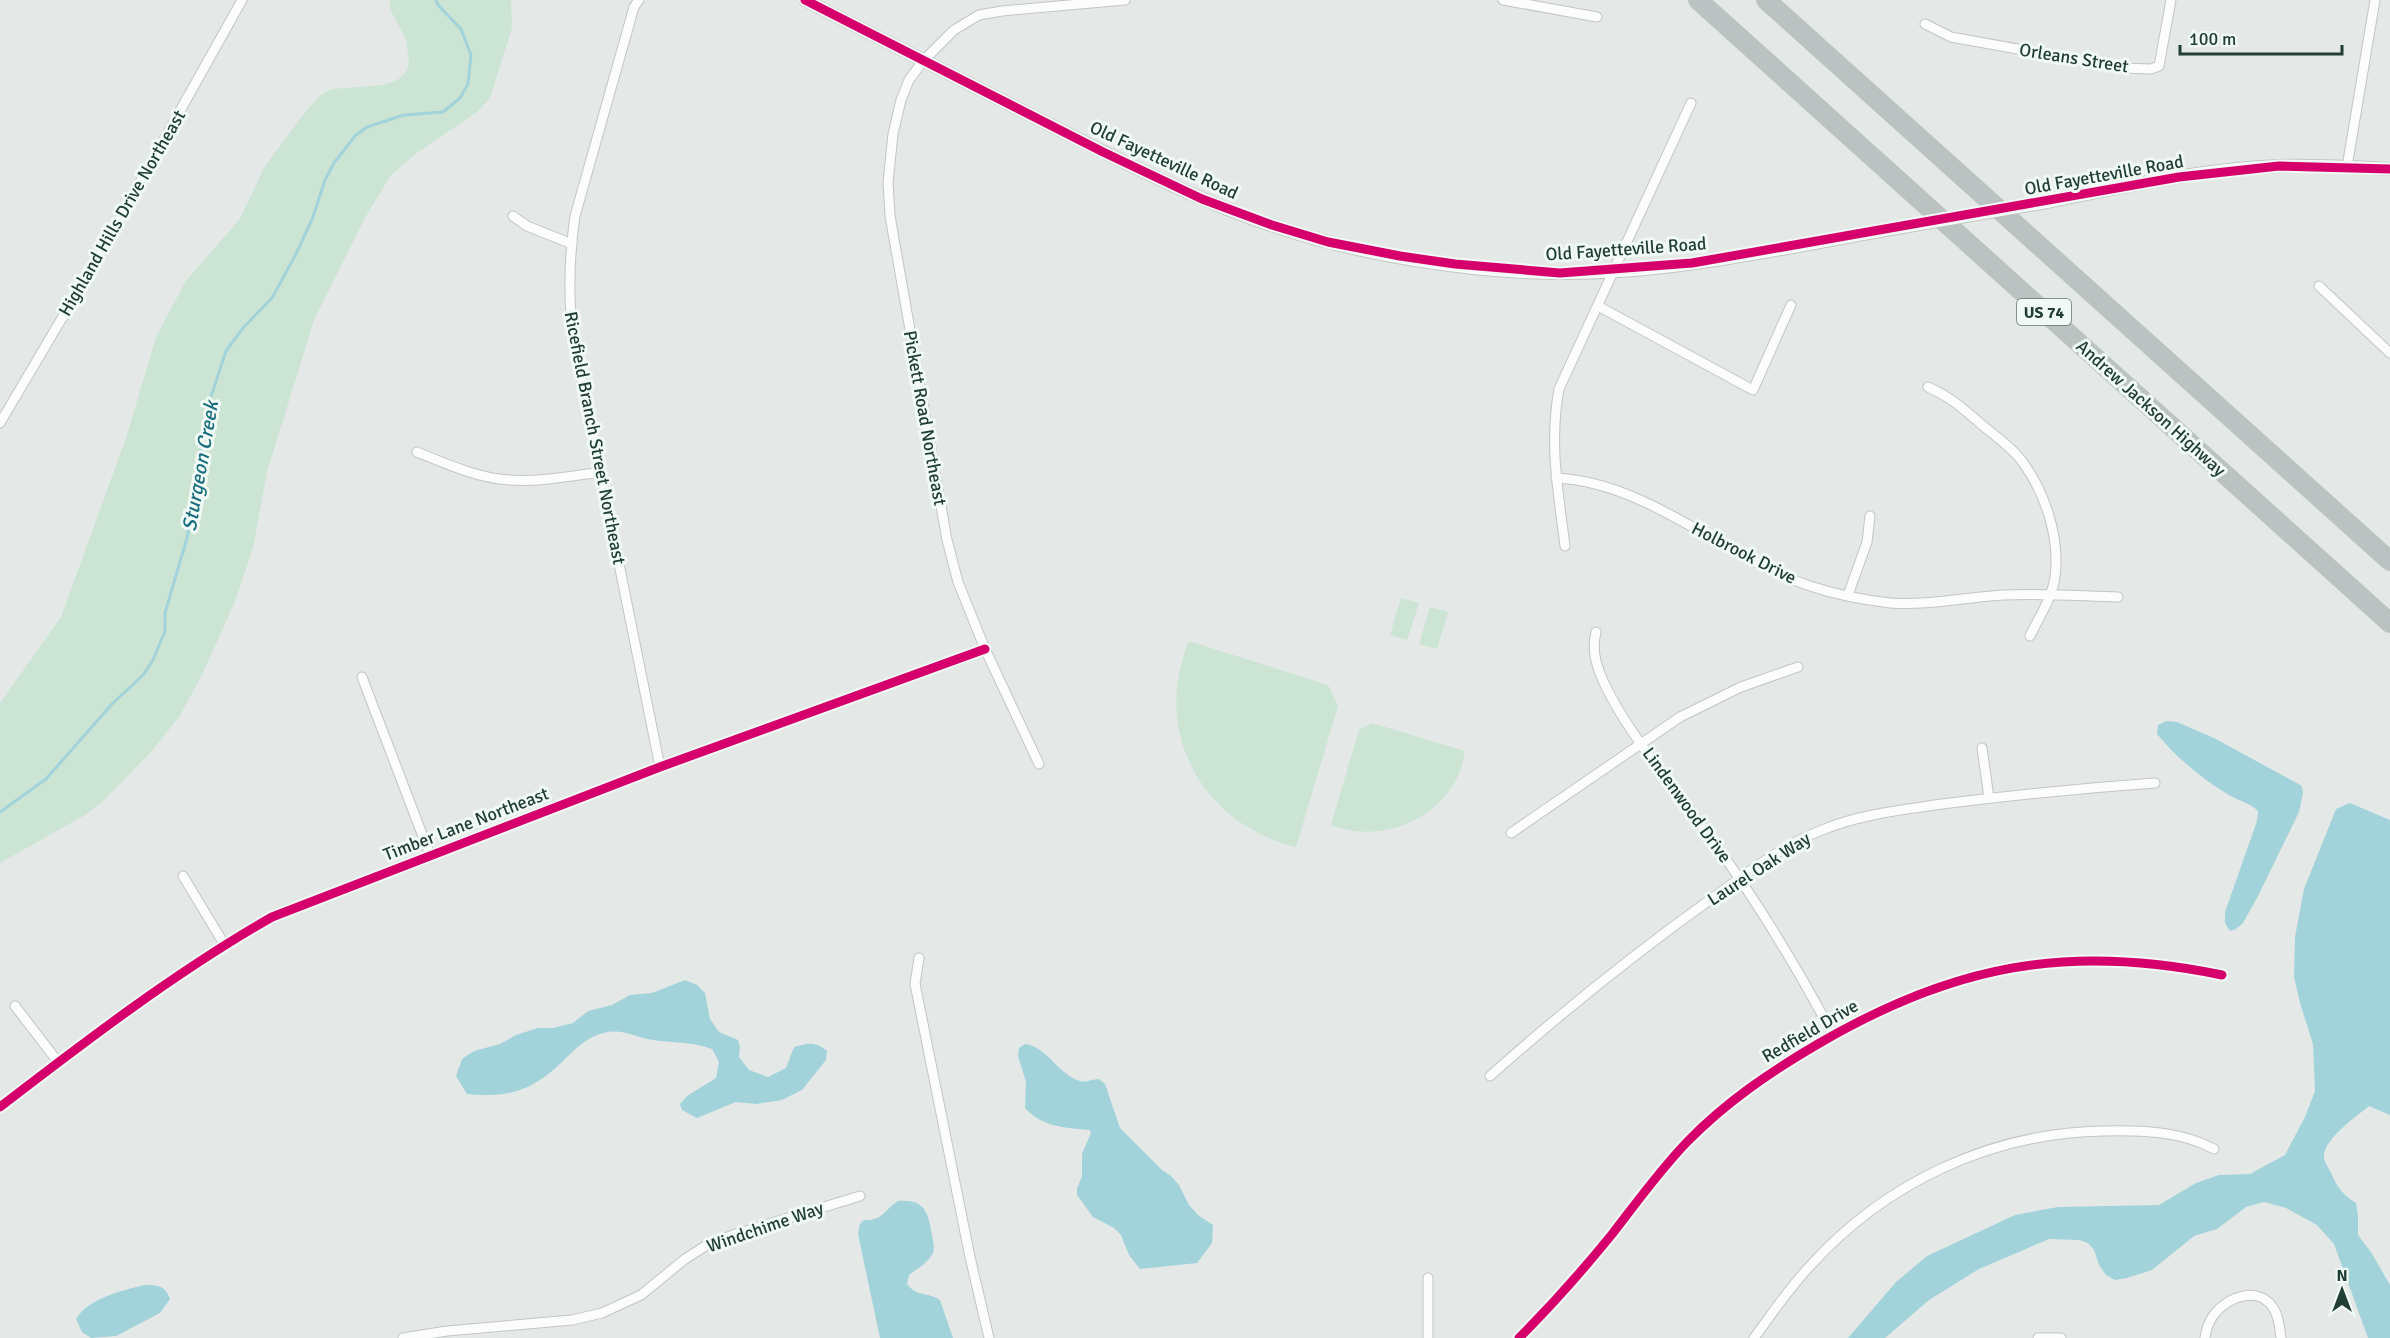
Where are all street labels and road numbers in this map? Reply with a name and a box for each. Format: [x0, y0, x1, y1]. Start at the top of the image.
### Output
street label: Orleans Street [2018, 39, 2130, 77]
street label: Highland Hills Drive Northeast [54, 106, 190, 320]
street label: Old Fayetteville Road [1086, 116, 1242, 204]
street label: Old Fayetteville Road [2023, 150, 2185, 200]
street label: Old Fayetteville Road [1545, 232, 1707, 266]
road number: US 74 [2017, 299, 2071, 325]
street label: Ricefield Branch Street Northeast [560, 310, 630, 566]
street label: Pickett Road Northeast [899, 329, 951, 507]
street label: Andrew Jackson Highway [2072, 335, 2231, 481]
street label: Holbrook Drive [1688, 517, 1800, 589]
street label: Lindenwood Drive [1638, 743, 1736, 867]
street label: Timber Lane Northeast [380, 782, 552, 866]
street label: Laurel Oak Way [1703, 827, 1815, 910]
street label: Redfield Drive [1758, 995, 1862, 1067]
street label: Windchime Way [704, 1197, 827, 1257]

